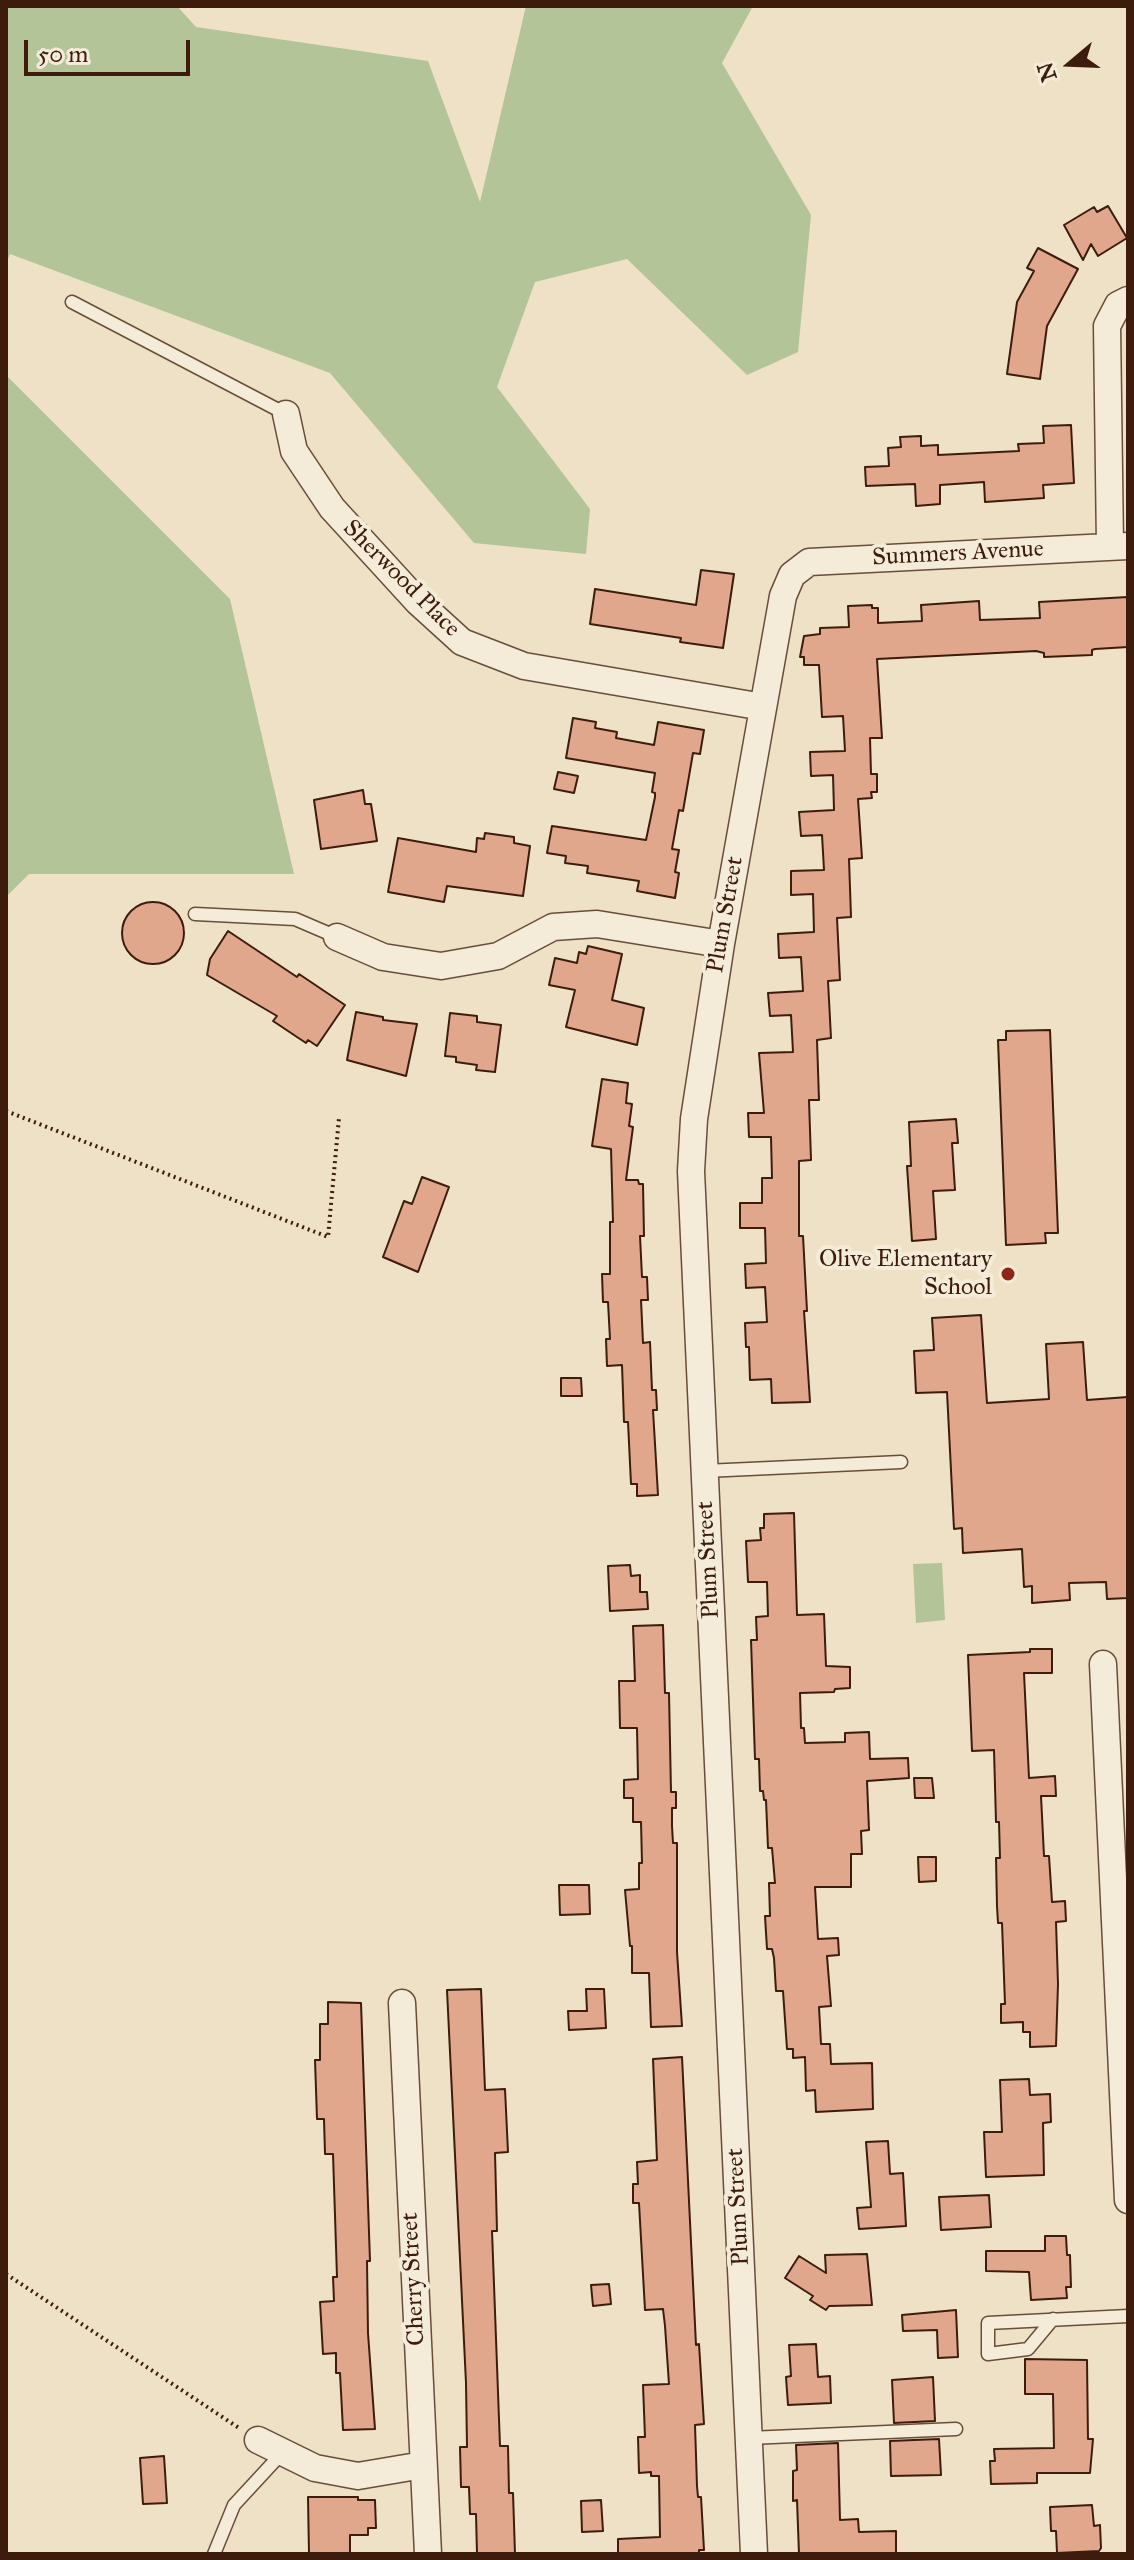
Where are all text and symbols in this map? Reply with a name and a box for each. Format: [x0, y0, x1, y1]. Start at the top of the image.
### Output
scale bar [28, 24, 194, 74]
north arrow [1030, 24, 1110, 104]
text: 50 m [38, 39, 88, 69]
text: N [1031, 59, 1063, 85]
street label: Sherwood Place [336, 514, 466, 644]
street label: Summers Avenue [871, 535, 1045, 573]
street label: Plum Street [702, 854, 750, 976]
place label: Olive Elementary School [819, 1246, 992, 1302]
marker: Olive Elementary School [999, 1265, 1017, 1283]
street label: Plum Street [692, 1500, 726, 1620]
street label: Plum Street [722, 2147, 756, 2267]
street label: Cherry Street [396, 2212, 432, 2346]

